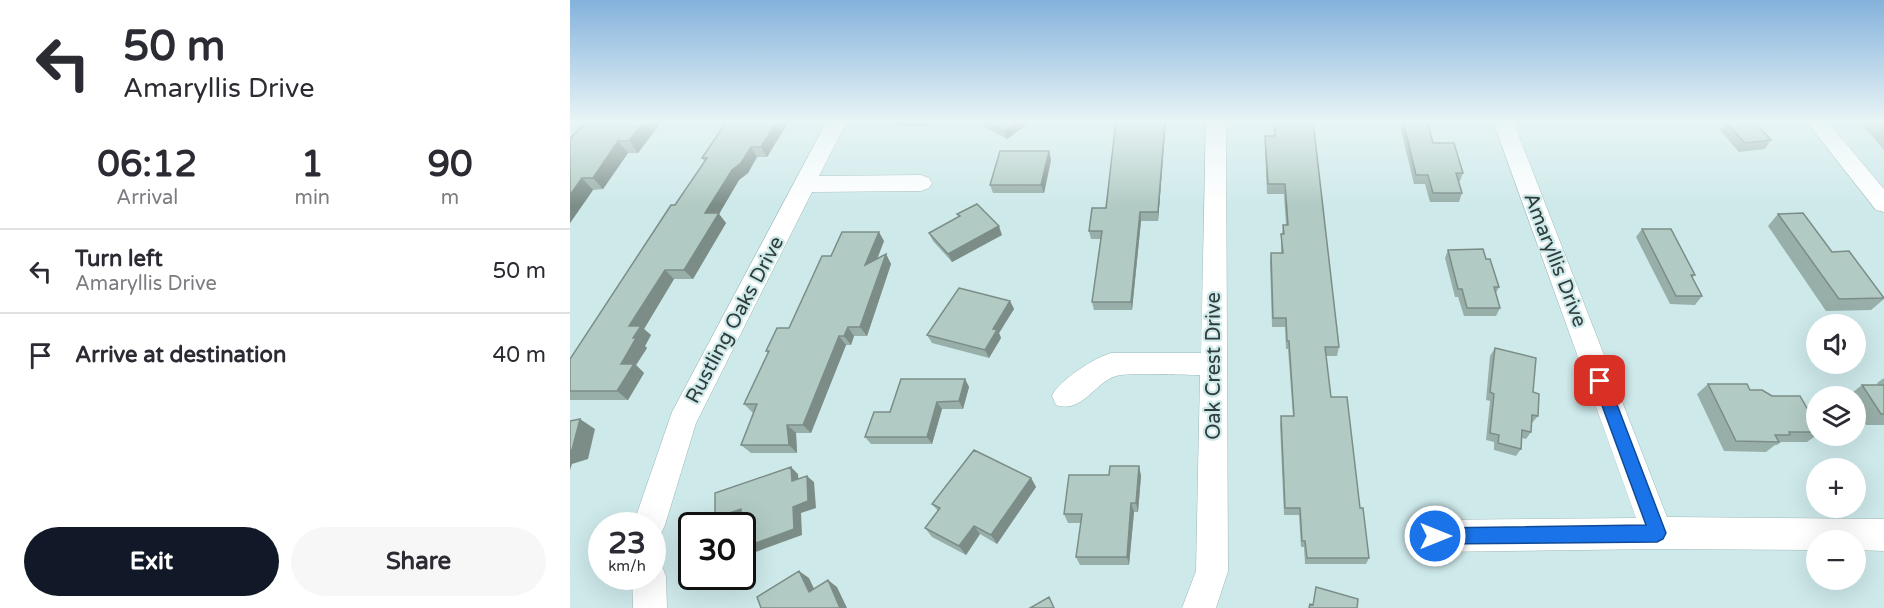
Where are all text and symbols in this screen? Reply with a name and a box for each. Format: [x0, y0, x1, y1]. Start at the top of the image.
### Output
text: 50 m [123, 21, 225, 72]
icon: left [24, 24, 102, 102]
text: Amaryllis Drive [123, 72, 314, 105]
text: 06:12 [97, 143, 197, 186]
text: 1 [301, 143, 324, 186]
text: 90 [427, 143, 473, 186]
text: Arrival [116, 186, 178, 210]
text: min [295, 186, 330, 210]
text: m [441, 186, 459, 210]
street label: Amaryllis Drive [1518, 190, 1592, 330]
street label: Rustling Oaks Drive [681, 232, 789, 408]
text: Turn left [75, 246, 163, 272]
icon: left [24, 255, 57, 288]
text: 50 m [492, 258, 546, 284]
text: Amaryllis Drive [75, 272, 217, 296]
street label: Oak Crest Drive [1202, 292, 1226, 440]
map controls [1806, 314, 1866, 590]
button: sound [1806, 314, 1866, 374]
icon: arrive [24, 339, 57, 372]
text: Arrive at destination [75, 342, 286, 368]
text: 40 m [492, 342, 546, 368]
pin [1574, 355, 1625, 406]
icon: arrive [1583, 364, 1616, 397]
button: layers [1806, 386, 1866, 446]
button: + [1806, 458, 1866, 518]
position arrow [1403, 504, 1467, 568]
speed limit sign: 30 [678, 512, 756, 590]
text: 23 [608, 525, 646, 562]
button: Exit [24, 527, 279, 596]
button: Share [291, 527, 546, 596]
button: − [1806, 530, 1866, 590]
text: km/h [608, 557, 646, 575]

